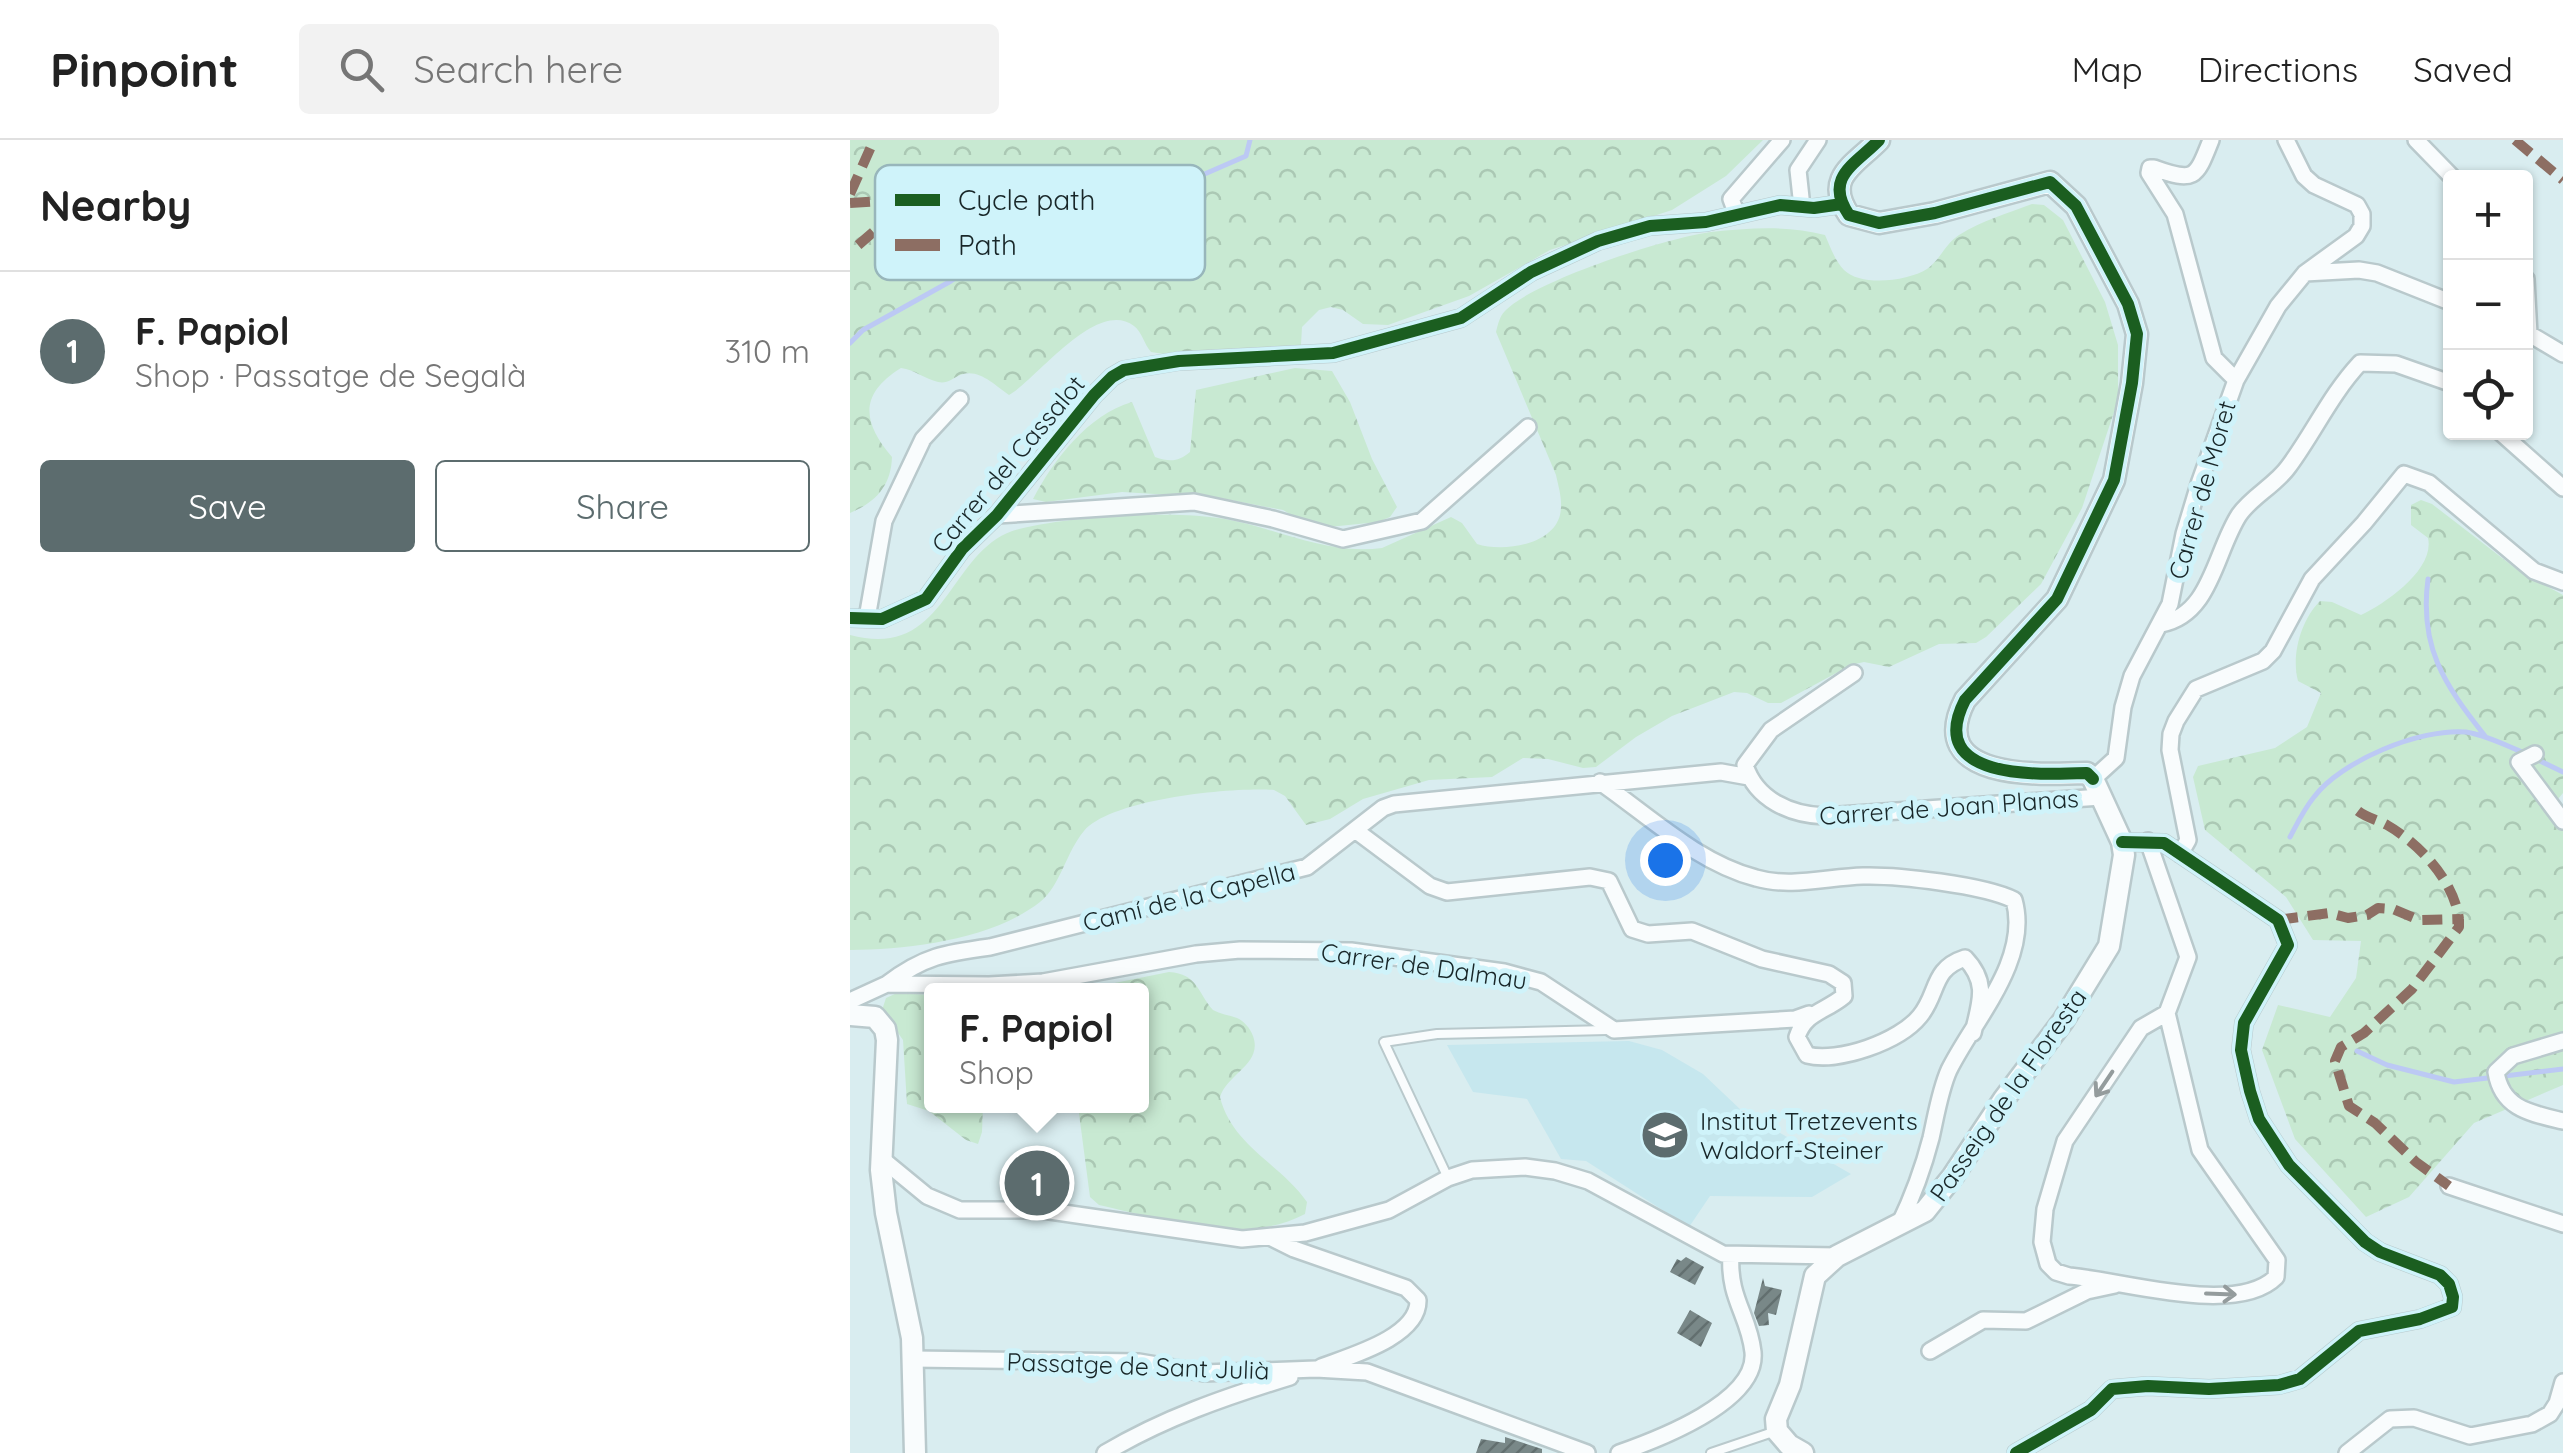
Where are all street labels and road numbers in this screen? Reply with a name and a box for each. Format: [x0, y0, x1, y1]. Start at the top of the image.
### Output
street label: Carrer del Cassalot [924, 369, 1091, 559]
street label: Carrer de Moret [2161, 397, 2242, 583]
street label: Carrer de Joan Planas [1818, 782, 2080, 831]
street label: Camí de la Capella [1080, 855, 1298, 938]
street label: Carrer de Dalmau [1319, 936, 1529, 995]
street label: Passeig de la Floresta [1923, 982, 2093, 1207]
street label: Passatge de Sant Julià [1006, 1345, 1270, 1386]

